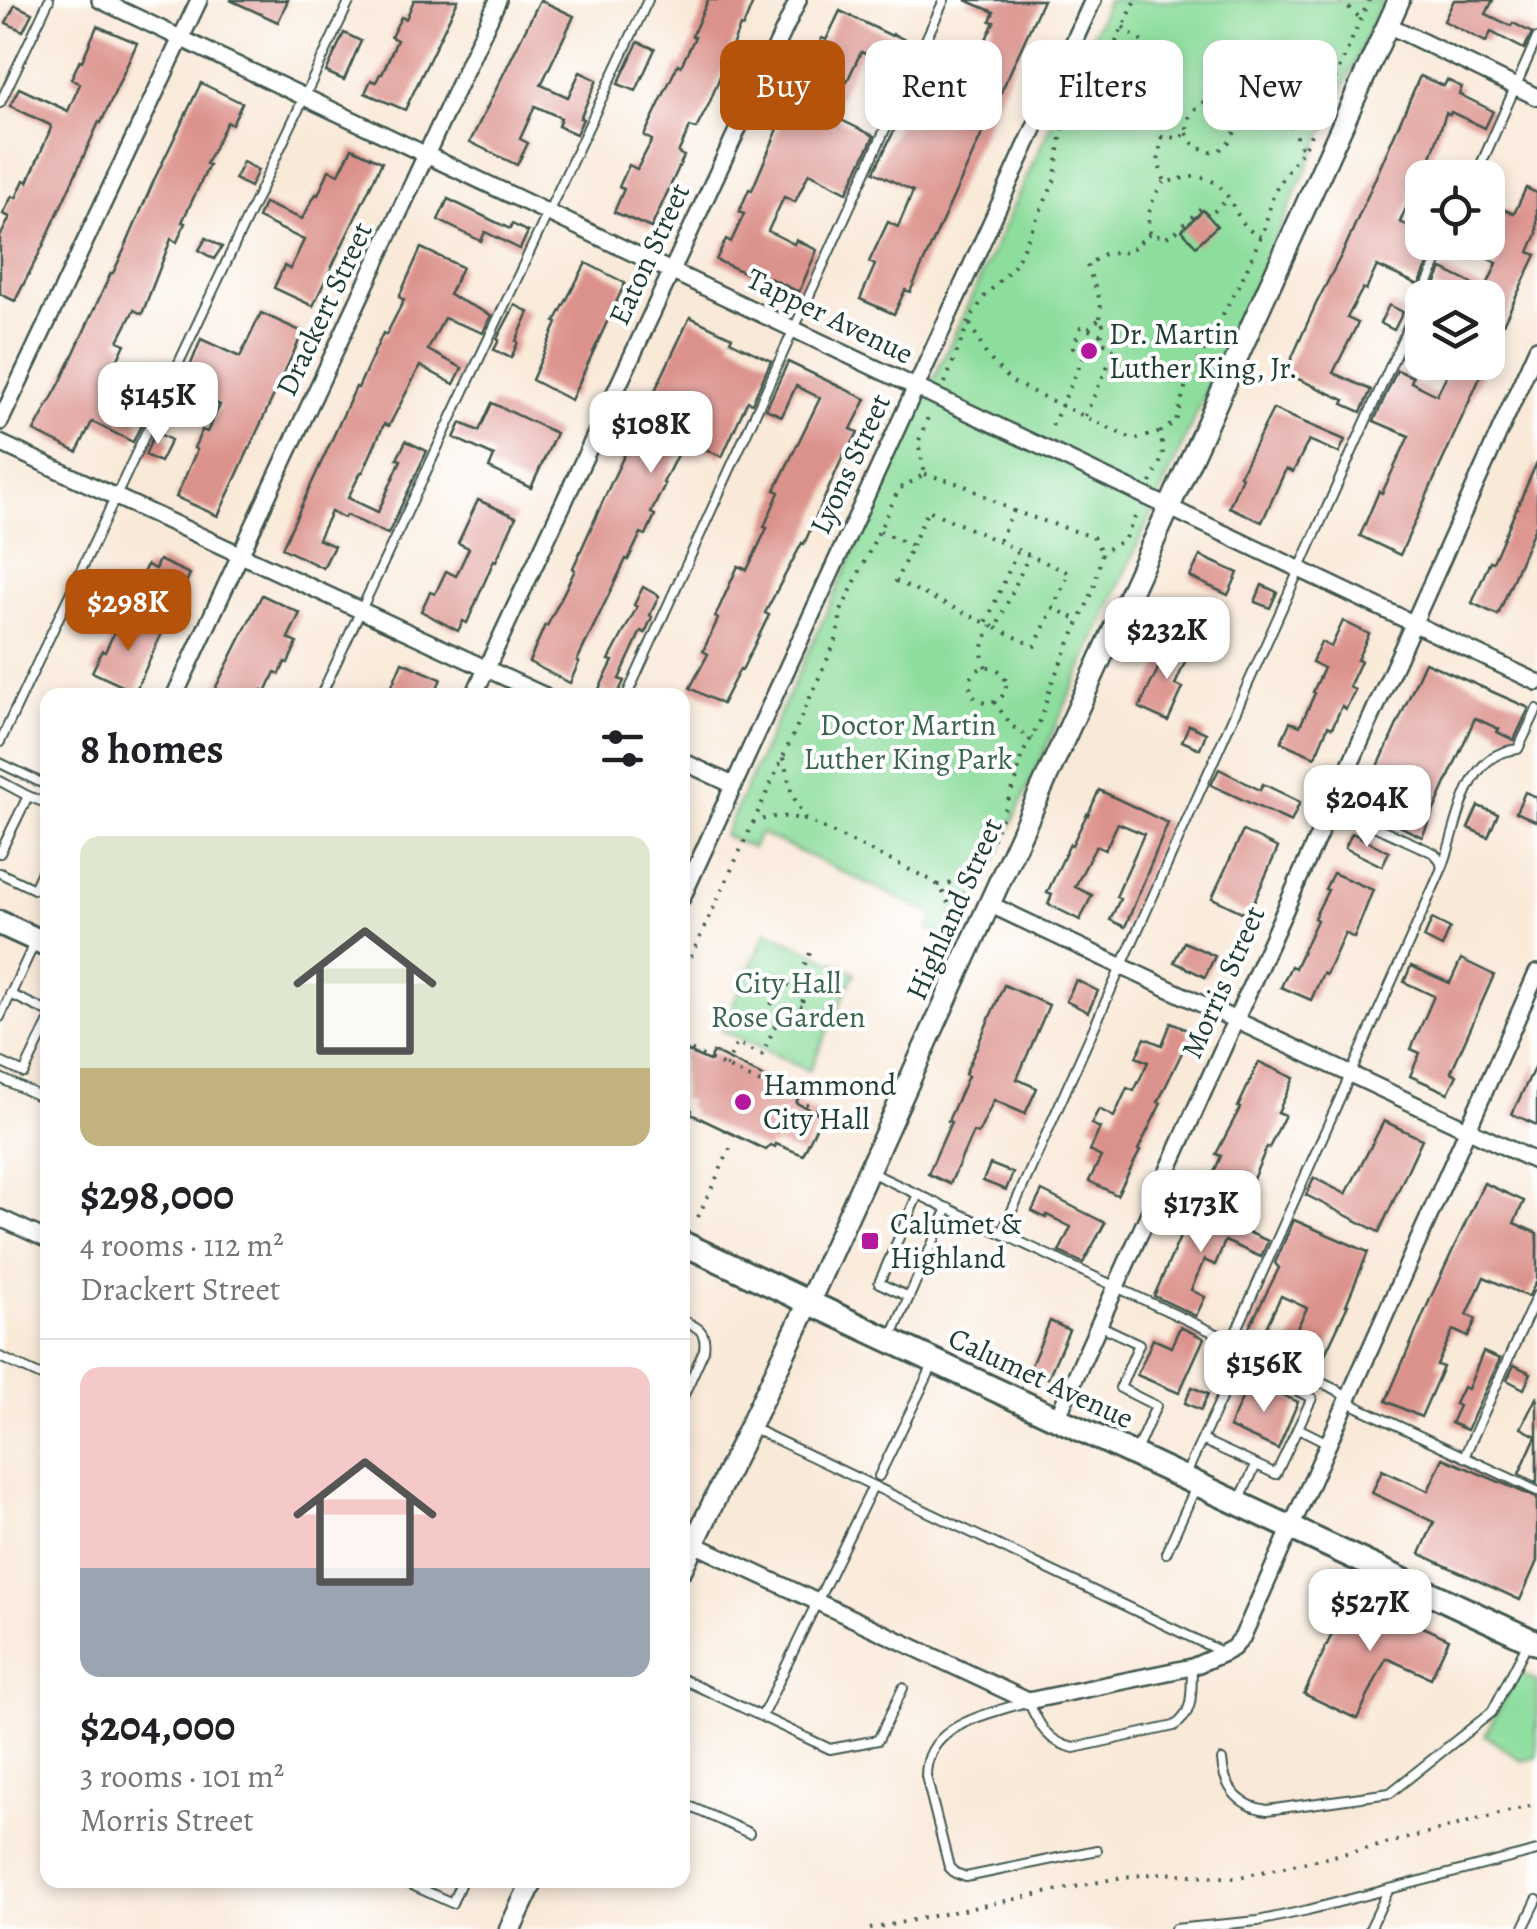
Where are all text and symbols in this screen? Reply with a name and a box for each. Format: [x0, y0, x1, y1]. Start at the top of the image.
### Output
chip: Buy [720, 40, 845, 130]
chip: Rent [865, 40, 1002, 130]
chip: Filters [1022, 40, 1183, 130]
chip: New [1203, 40, 1337, 130]
map controls [1405, 160, 1505, 380]
button: locate [1405, 160, 1505, 260]
street label: Eaton Street [599, 177, 699, 331]
street label: Drackert Street [266, 215, 382, 403]
street label: Tapper Avenue [740, 258, 920, 374]
button: layers [1405, 280, 1505, 380]
place label: Dr. Martin Luther King, Jr. [1109, 314, 1298, 388]
marker: Dr. Martin Luther King, Jr. [1078, 340, 1100, 362]
pin: $145K [88, 362, 228, 447]
text: $145K [120, 372, 196, 416]
street label: Lyons Street [800, 387, 900, 541]
pin: $108K [581, 391, 721, 476]
text: $108K [612, 401, 690, 445]
pin: $298K [58, 569, 198, 654]
text: $298K [87, 579, 169, 623]
pin: $232K [1097, 597, 1237, 682]
text: $232K [1127, 607, 1207, 651]
park label: Doctor Martin Luther King Park [803, 705, 1013, 779]
text: 8 homes [80, 720, 224, 777]
icon: filters [595, 721, 650, 776]
pin: $204K [1297, 765, 1437, 850]
text: $204K [1326, 775, 1408, 819]
street label: Highland Street [896, 812, 1012, 1006]
street label: Morris Street [1172, 899, 1274, 1065]
icon: home [275, 901, 455, 1081]
park label: City Hall Rose Garden [711, 963, 865, 1037]
place label: Hammond City Hall [763, 1065, 897, 1139]
marker: Hammond City Hall [732, 1091, 754, 1113]
text: $298,000 [80, 1166, 234, 1223]
pin: $173K [1131, 1170, 1271, 1255]
text: $173K [1164, 1180, 1238, 1224]
place label: Calumet & Highland [890, 1204, 1023, 1278]
text: 4 rooms · 112 m² [80, 1223, 284, 1267]
marker: Calumet & Highland [859, 1230, 881, 1252]
text: Drackert Street [80, 1267, 280, 1311]
street label: Calumet Avenue [942, 1318, 1140, 1438]
pin: $156K [1194, 1330, 1334, 1415]
text: $156K [1226, 1340, 1302, 1384]
icon: home [275, 1432, 455, 1612]
pin: $527K [1300, 1569, 1440, 1654]
text: $527K [1331, 1579, 1409, 1623]
text: $204,000 [80, 1697, 235, 1754]
text: 3 rooms · 101 m² [80, 1754, 284, 1798]
text: Morris Street [80, 1798, 254, 1842]

